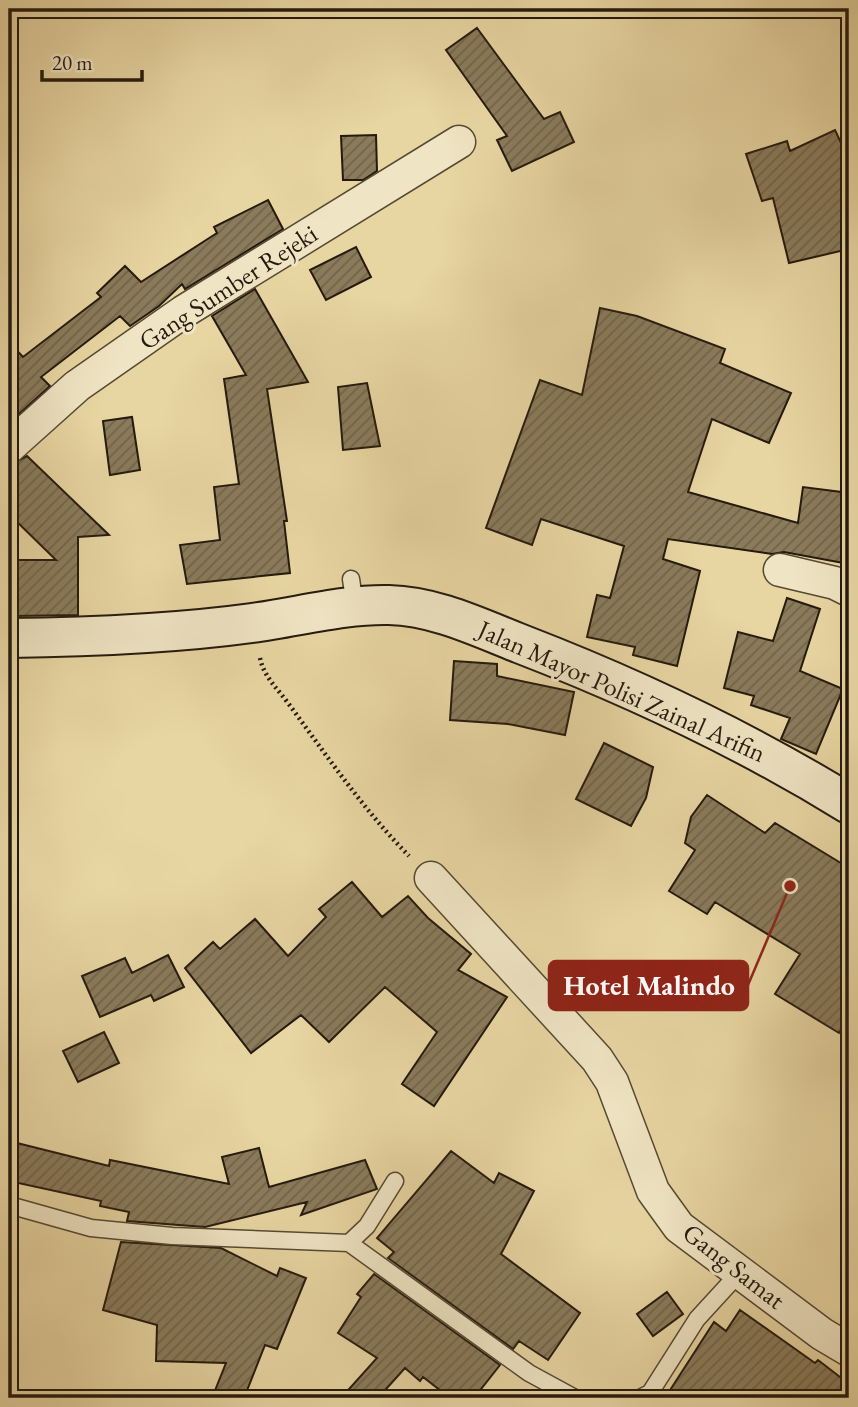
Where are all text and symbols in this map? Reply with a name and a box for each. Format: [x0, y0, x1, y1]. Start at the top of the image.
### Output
scale bar [42, 38, 142, 82]
text: 20 m [52, 49, 93, 76]
street label: Gang Sumber Rejeki [132, 217, 324, 357]
street label: Jalan Mayor Polisi Zainal Arifin [471, 611, 771, 770]
callout: Hotel Malindo [549, 961, 748, 1010]
text: Hotel Malindo [563, 967, 735, 1003]
street label: Gang Samat [676, 1215, 792, 1317]

